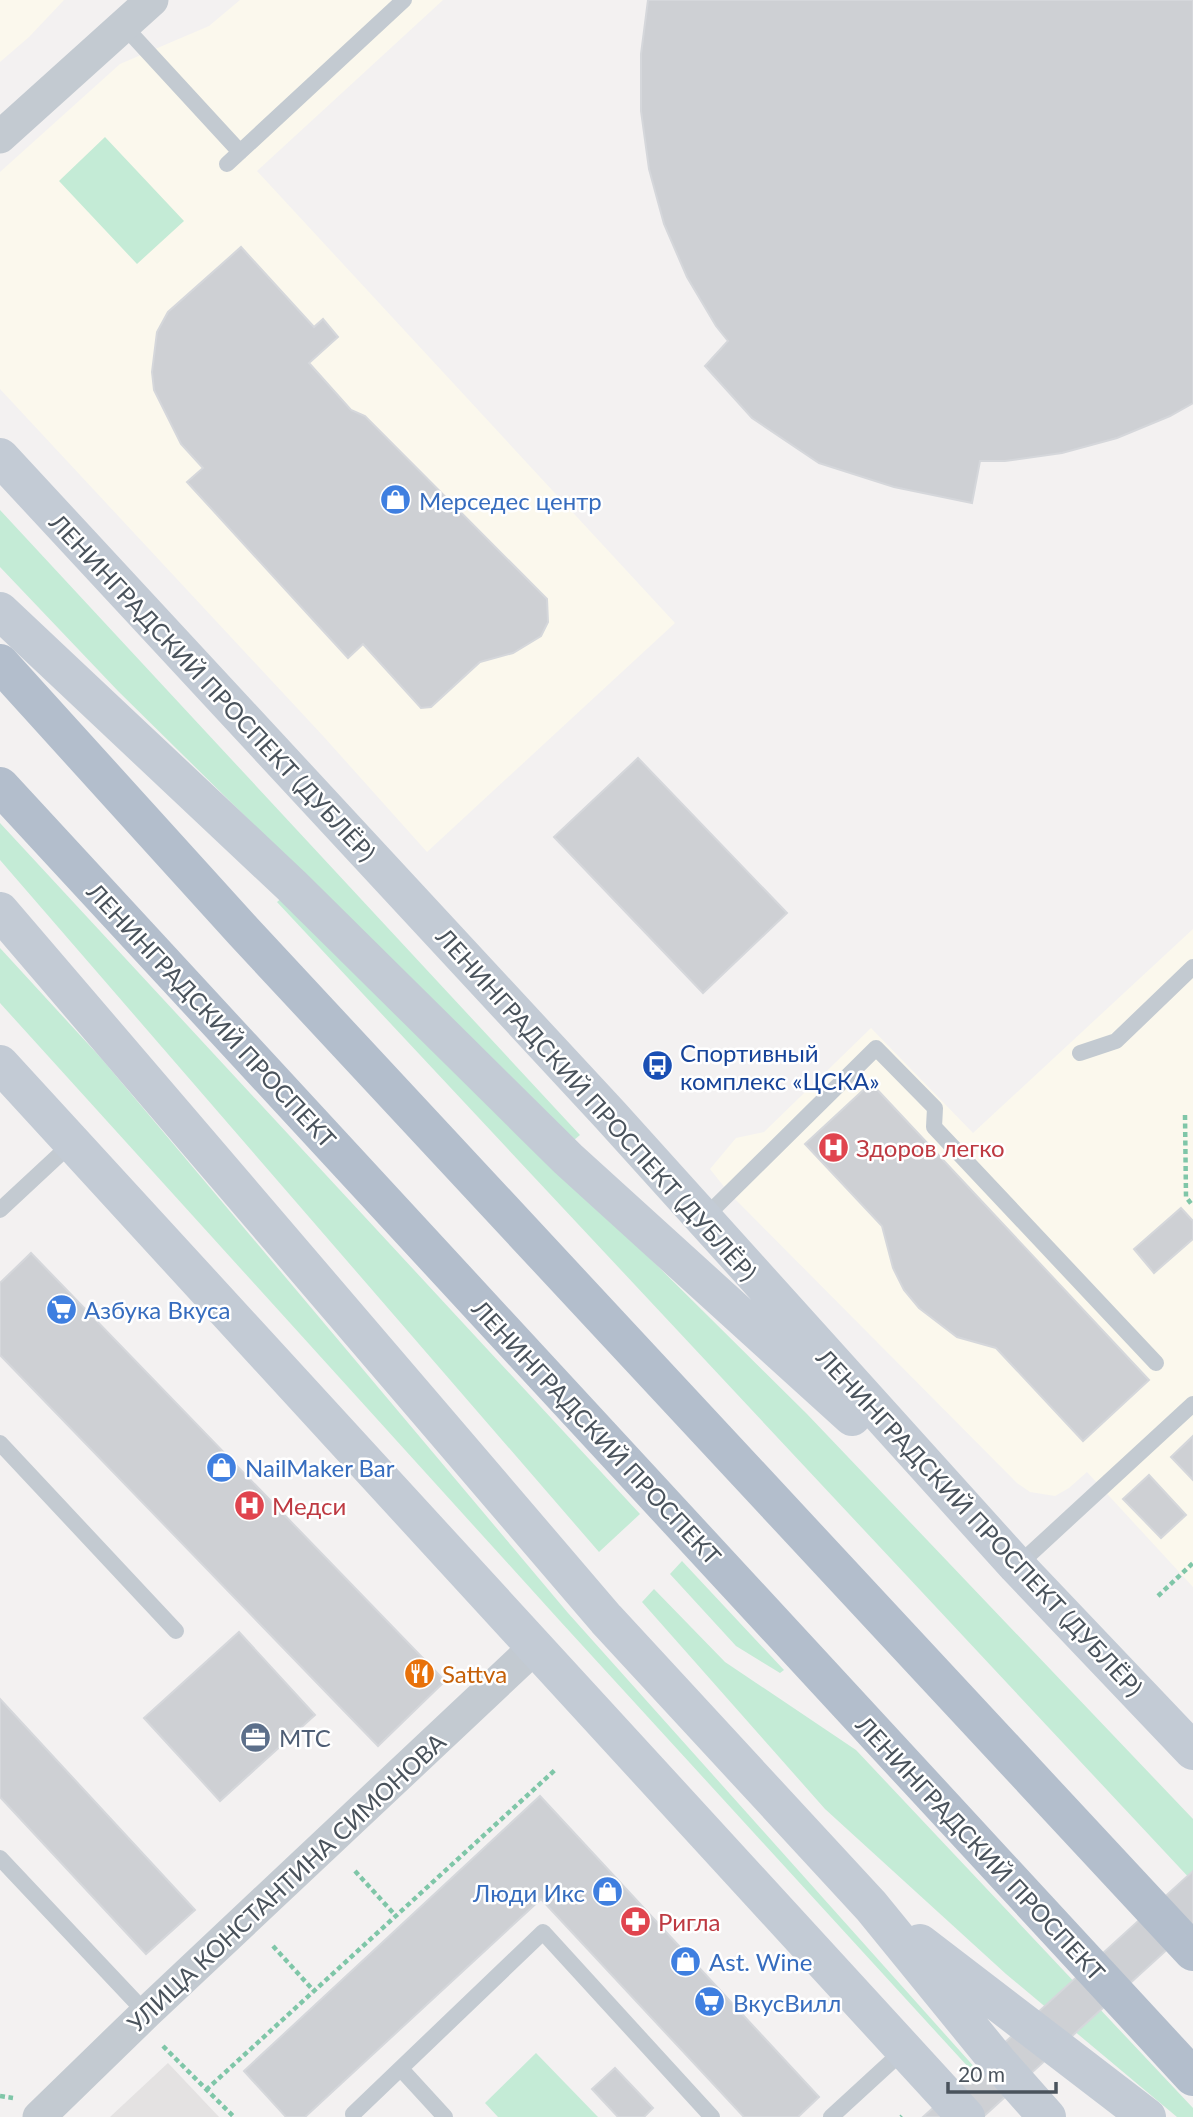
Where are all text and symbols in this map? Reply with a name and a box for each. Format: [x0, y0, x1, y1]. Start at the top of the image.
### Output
shop icon: Мерседес центр [379, 483, 413, 517]
place label: Мерседес центр [419, 486, 602, 515]
street label: ЛЕНИНГРАДСКИЙ ПРОСПЕКТ (ДУБЛЁР) [43, 507, 382, 867]
street label: ЛЕНИНГРАДСКИЙ ПРОСПЕКТ [81, 876, 342, 1153]
street label: ЛЕНИНГРАДСКИЙ ПРОСПЕКТ (ДУБЛЁР) [430, 921, 763, 1286]
place label: Спортивный комплекс «ЦСКА» [680, 1038, 879, 1095]
bus stop icon: Спортивный комплекс «ЦСКА» [640, 1049, 674, 1083]
hospital icon: Здоров легко [816, 1130, 850, 1164]
place label: Здоров легко [856, 1133, 1005, 1162]
supermarket icon: Азбука Вкуса [44, 1292, 78, 1326]
street label: ЛЕНИНГРАДСКИЙ ПРОСПЕКТ [466, 1293, 727, 1570]
place label: Азбука Вкуса [84, 1295, 231, 1324]
street label: ЛЕНИНГРАДСКИЙ ПРОСПЕКТ (ДУБЛЁР) [810, 1342, 1149, 1702]
shop icon: NailMaker Bar [205, 1450, 239, 1484]
place label: NailMaker Bar [245, 1453, 395, 1482]
hospital icon: Медси [232, 1488, 266, 1522]
place label: Медси [272, 1491, 346, 1520]
restaurant icon: Sattva [402, 1656, 436, 1690]
place label: Sattva [442, 1659, 507, 1688]
street label: ЛЕНИНГРАДСКИЙ ПРОСПЕКТ [850, 1709, 1111, 1986]
office icon: МТС [239, 1720, 273, 1754]
place label: МТС [279, 1723, 331, 1752]
street label: УЛИЦА КОНСТАНТИНА СИМОНОВА [121, 1726, 452, 2037]
shop icon: Люди Икс [591, 1875, 625, 1909]
place label: Люди Икс [472, 1878, 585, 1907]
pharmacy icon: Ригла [618, 1904, 652, 1938]
place label: Ригла [658, 1907, 720, 1936]
shop icon: Ast. Wine [669, 1944, 703, 1978]
place label: Ast. Wine [709, 1947, 812, 1976]
supermarket icon: ВкусВилл [693, 1985, 727, 2019]
place label: ВкусВилл [733, 1988, 841, 2017]
scale bar [948, 2050, 1056, 2094]
text: 20 m [958, 2061, 1005, 2086]

